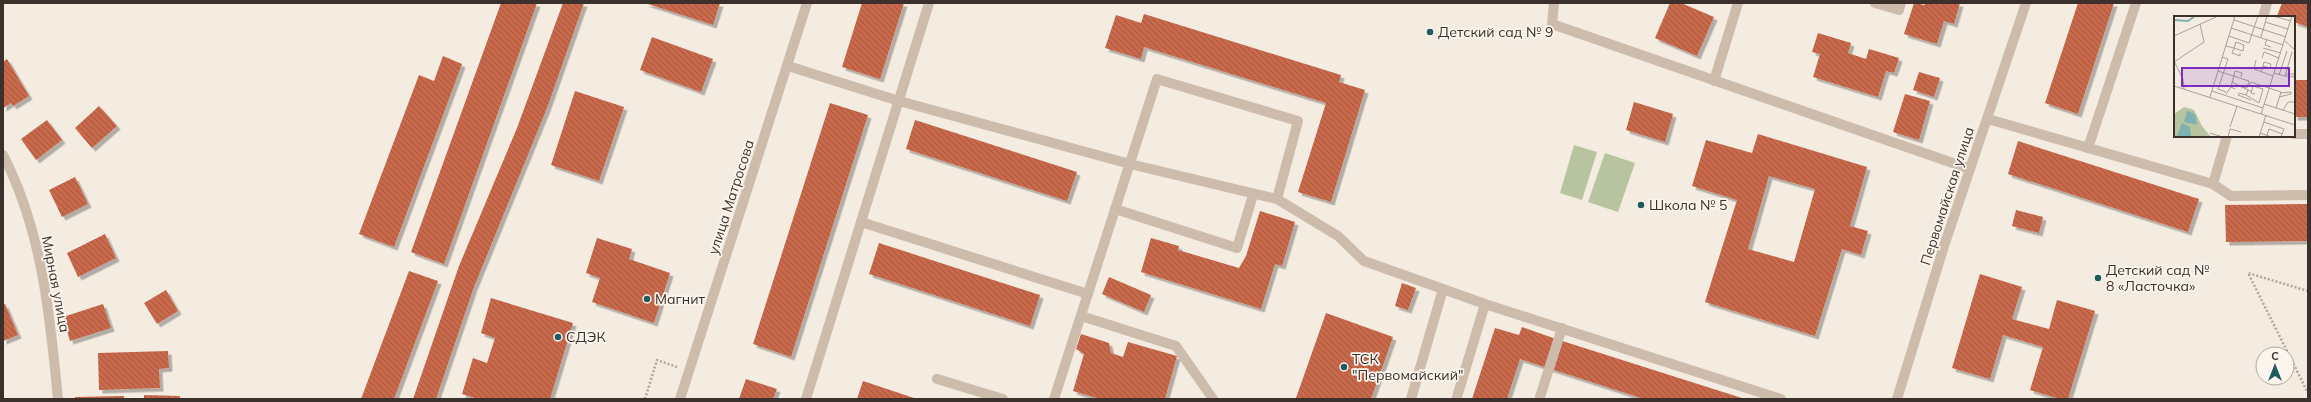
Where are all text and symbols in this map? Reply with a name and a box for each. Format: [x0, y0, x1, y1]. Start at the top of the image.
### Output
inset map [2174, 16, 2295, 137]
place label: Детский сад № 9 [1438, 23, 1553, 41]
marker: Детский сад № 9 [1425, 27, 1435, 37]
street label: Первомайская улица [1916, 124, 1978, 268]
street label: улица Матросова [704, 137, 758, 257]
place label: Школа № 5 [1649, 196, 1727, 214]
marker: Школа № 5 [1636, 200, 1646, 210]
street label: Мирная улица [38, 234, 74, 334]
place label: Детский сад № 8 «Ласточка» [2106, 261, 2209, 295]
marker: Детский сад № 8 «Ласточка» [2093, 273, 2103, 283]
place label: Магнит [655, 290, 705, 308]
marker: Магнит [642, 294, 652, 304]
place label: СДЭК [566, 328, 606, 346]
marker: СДЭК [553, 332, 563, 342]
north arrow [2255, 346, 2295, 386]
text: С [2271, 349, 2279, 363]
place label: ТСК "Первомайский" [1352, 350, 1463, 384]
marker: ТСК "Первомайский" [1339, 362, 1349, 372]

